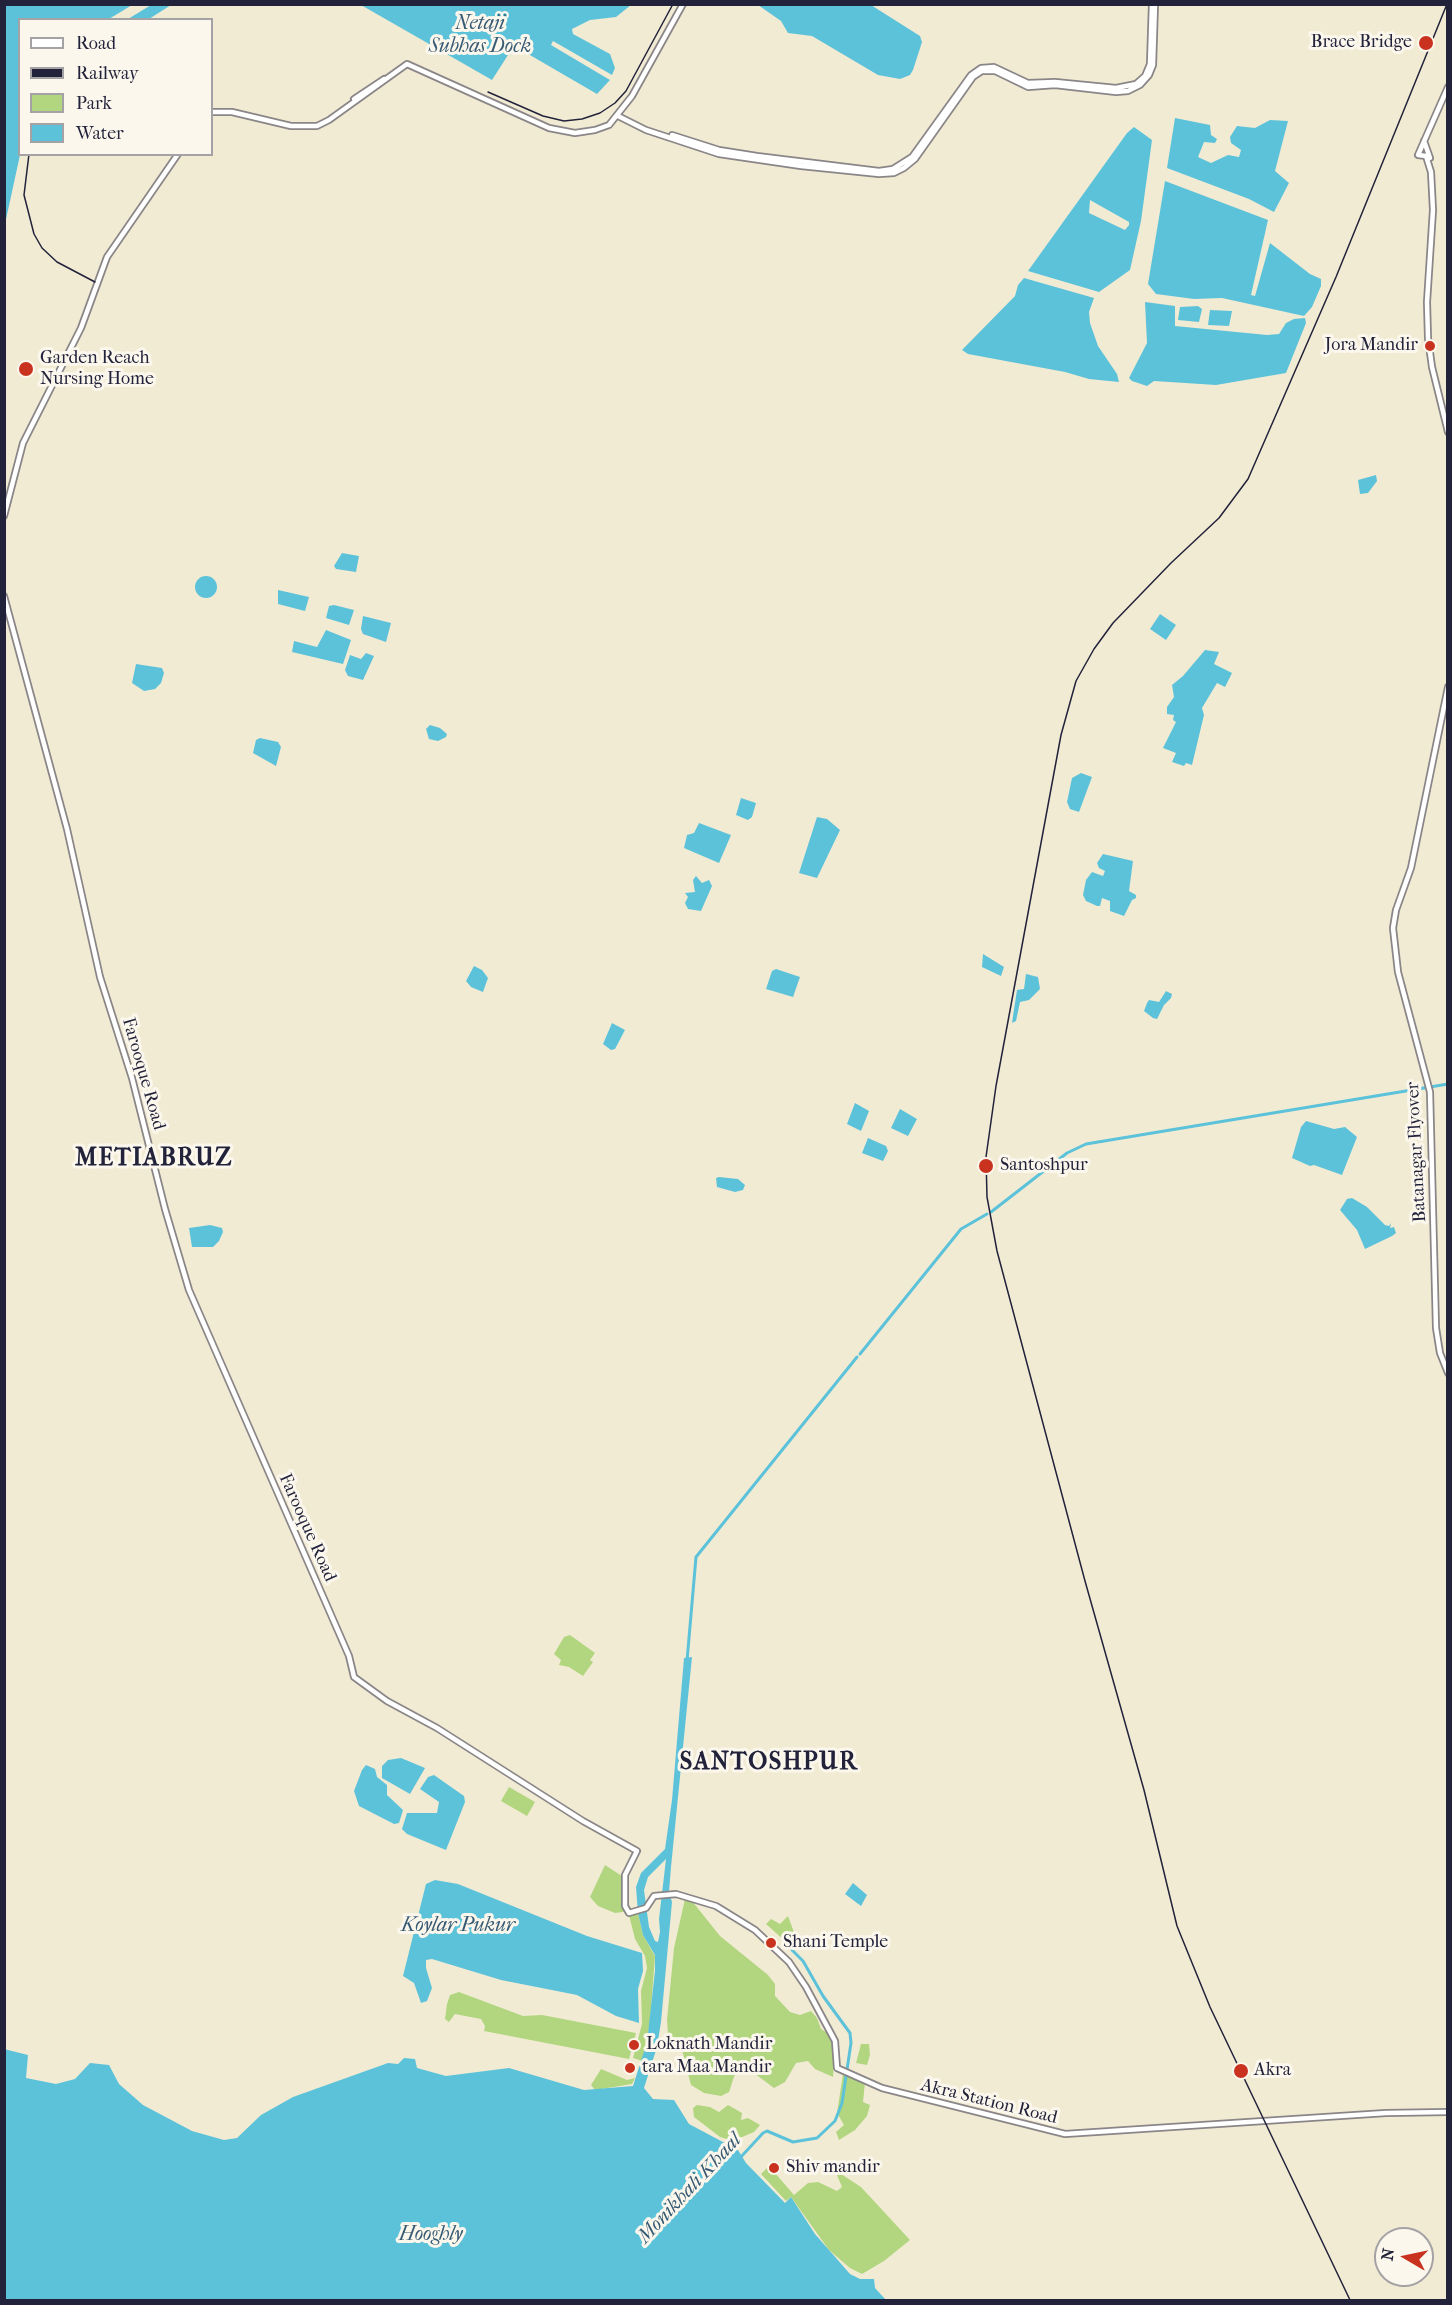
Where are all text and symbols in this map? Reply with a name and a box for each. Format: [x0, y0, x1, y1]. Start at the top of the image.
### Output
water label: Netaji Subhas Dock [429, 12, 531, 59]
legend [18, 18, 213, 156]
place label: Brace Bridge [1311, 32, 1412, 54]
text: Road [76, 33, 116, 54]
marker: Brace Bridge [1417, 34, 1435, 52]
text: Railway [76, 63, 139, 84]
text: Park [76, 93, 112, 114]
text: Water [76, 123, 124, 144]
place label: Jora Mandir [1325, 335, 1418, 357]
marker: Jora Mandir [1423, 339, 1437, 353]
place label: Garden Reach Nursing Home [40, 348, 154, 391]
marker: Garden Reach Nursing Home [17, 360, 35, 378]
street label: Farooque Road [117, 1015, 169, 1133]
street label: Batanagar Flyover [1403, 1081, 1431, 1223]
district label: METIABRUZ [75, 1145, 233, 1173]
place label: Santoshpur [1000, 1155, 1088, 1177]
marker: Santoshpur [977, 1157, 995, 1175]
street label: Farooque Road [274, 1471, 340, 1585]
district label: SANTOSHPUR [680, 1749, 858, 1777]
water label: Koylar Pukur [401, 1914, 515, 1938]
place label: Shani Temple [783, 1932, 888, 1954]
marker: Shani Temple [764, 1936, 778, 1950]
place label: Loknath Mandir [646, 2034, 772, 2056]
marker: Loknath Mandir [627, 2038, 641, 2052]
place label: tara Maa Mandir [642, 2057, 771, 2079]
place label: Akra [1254, 2060, 1291, 2082]
marker: tara Maa Mandir [623, 2061, 637, 2075]
marker: Akra [1232, 2062, 1250, 2080]
street label: Akra Station Road [919, 2075, 1059, 2129]
water label: Monikhali Khaal [633, 2129, 747, 2249]
place label: Shiv mandir [786, 2157, 880, 2179]
marker: Shiv mandir [767, 2161, 781, 2175]
water label: Hooghly [399, 2223, 463, 2247]
north arrow [1374, 2227, 1434, 2287]
text: N [1377, 2247, 1398, 2262]

